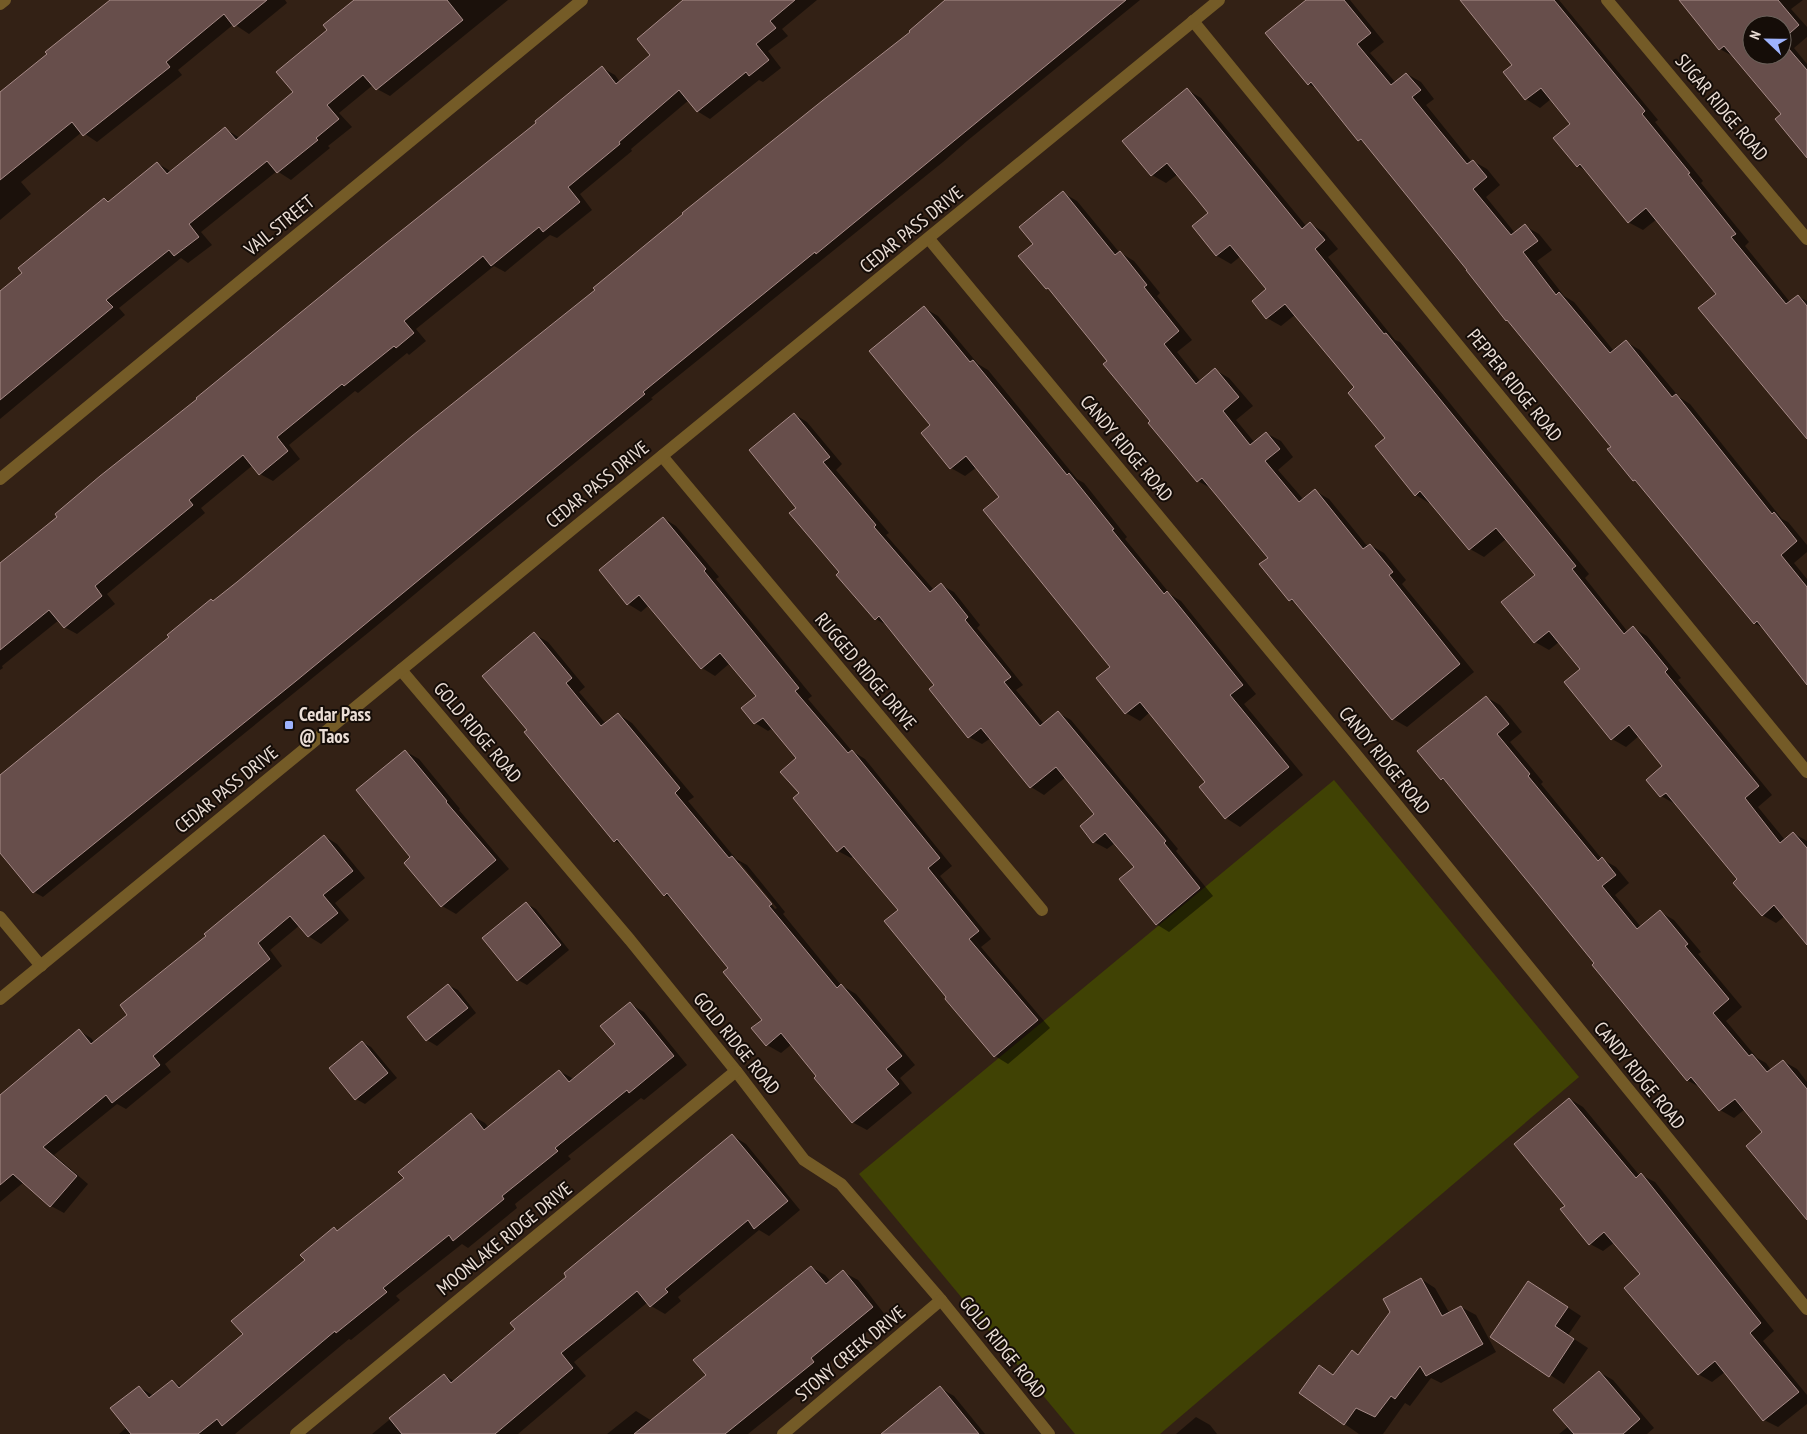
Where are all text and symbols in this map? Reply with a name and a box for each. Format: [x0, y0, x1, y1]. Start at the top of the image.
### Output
north arrow [1742, 15, 1792, 65]
text: N [1745, 28, 1765, 42]
street label: SUGAR RIDGE ROAD [1670, 49, 1774, 165]
street label: CEDAR PASS DRIVE [855, 180, 967, 278]
street label: VAIL STREET [238, 189, 319, 261]
street label: PEPPER RIDGE ROAD [1462, 324, 1568, 446]
street label: CANDY RIDGE ROAD [1075, 390, 1179, 506]
street label: CEDAR PASS DRIVE [541, 435, 653, 533]
street label: RUGGED RIDGE DRIVE [810, 608, 922, 734]
street label: GOLD RIDGE ROAD [429, 677, 527, 787]
street label: CANDY RIDGE ROAD [1334, 701, 1436, 819]
place label: Cedar Pass @ Taos [299, 702, 371, 748]
marker: Cedar Pass @ Taos [283, 719, 295, 731]
street label: CEDAR PASS DRIVE [170, 740, 282, 838]
street label: GOLD RIDGE ROAD [689, 987, 785, 1099]
street label: CANDY RIDGE ROAD [1589, 1016, 1691, 1134]
street label: MOONLAKE RIDGE DRIVE [431, 1176, 577, 1300]
street label: GOLD RIDGE ROAD [955, 1291, 1051, 1403]
street label: STONY CREEK DRIVE [790, 1300, 910, 1406]

